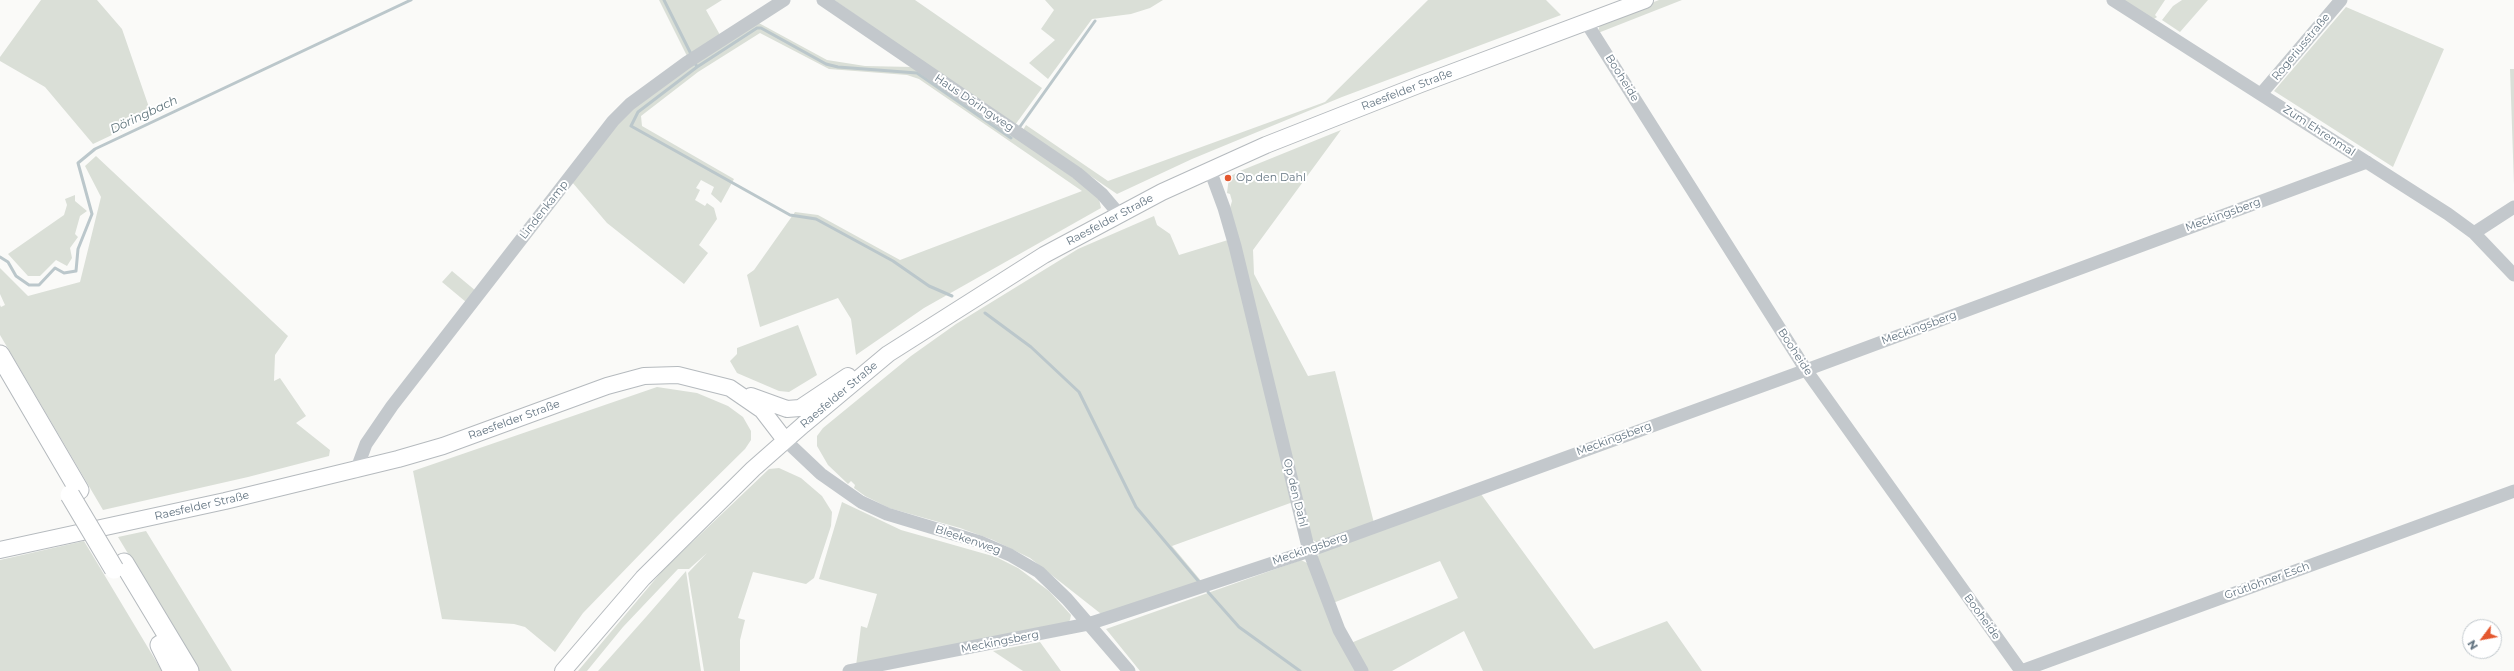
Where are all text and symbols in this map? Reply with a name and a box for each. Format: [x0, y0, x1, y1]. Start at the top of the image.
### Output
street label: Rogeriusstraße [2269, 11, 2333, 83]
street label: Booheide [1602, 52, 1642, 104]
street label: Raesfelder Straße [1359, 67, 1455, 113]
street label: Haus Döringweg [932, 72, 1016, 134]
water label: Döringbach [108, 93, 180, 137]
street label: Zum Ehrenmal [2280, 103, 2358, 159]
place label: Op den Dahl [1236, 171, 1306, 185]
marker: Op den Dahl [1223, 173, 1233, 183]
street label: Lindenkamp [517, 178, 571, 242]
street label: Raesfelder Straße [1064, 191, 1156, 249]
street label: Meckingsberg [2184, 195, 2262, 235]
street label: Meckingsberg [1880, 308, 1958, 348]
street label: Booheide [1775, 326, 1815, 378]
street label: Raesfelder Straße [798, 359, 880, 431]
street label: Raesfelder Straße [466, 397, 562, 443]
street label: Meckingsberg [1575, 419, 1653, 459]
street label: Op den Dahl [1280, 457, 1310, 529]
street label: Raesfelder Straße [153, 489, 251, 523]
street label: Bleekenweg [933, 523, 1003, 557]
street label: Meckingsberg [1270, 530, 1350, 568]
street label: Grütlohner Esch [2223, 559, 2311, 603]
street label: Booheide [1961, 592, 2003, 642]
north arrow [2462, 619, 2502, 659]
street label: Meckingsberg [960, 628, 1040, 656]
text: N [2464, 637, 2481, 652]

